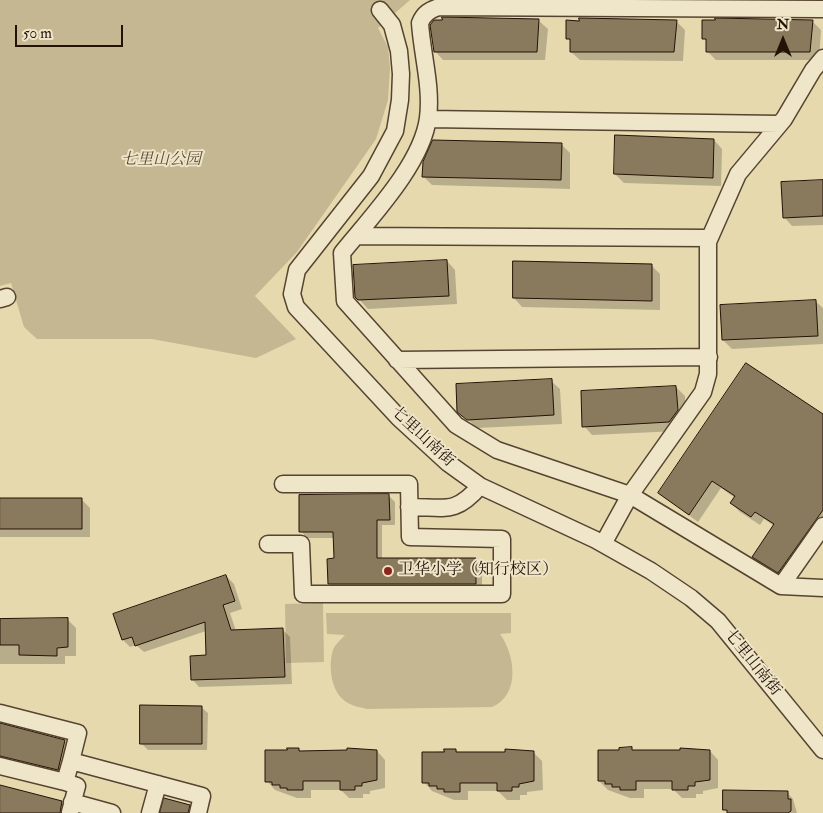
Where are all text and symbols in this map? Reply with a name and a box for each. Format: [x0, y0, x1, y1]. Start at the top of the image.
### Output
scale bar [18, 15, 125, 47]
north arrow [758, 15, 808, 65]
text: N [777, 16, 789, 33]
text: 50 m [23, 24, 52, 43]
park label: 七里山公园 [121, 151, 201, 171]
street label: 七里山南街 [386, 403, 458, 471]
place label: 卫华小学（知行校区） [398, 561, 558, 581]
marker: 卫华小学（知行校区） [382, 565, 394, 577]
street label: 七里山南街 [719, 626, 785, 700]

